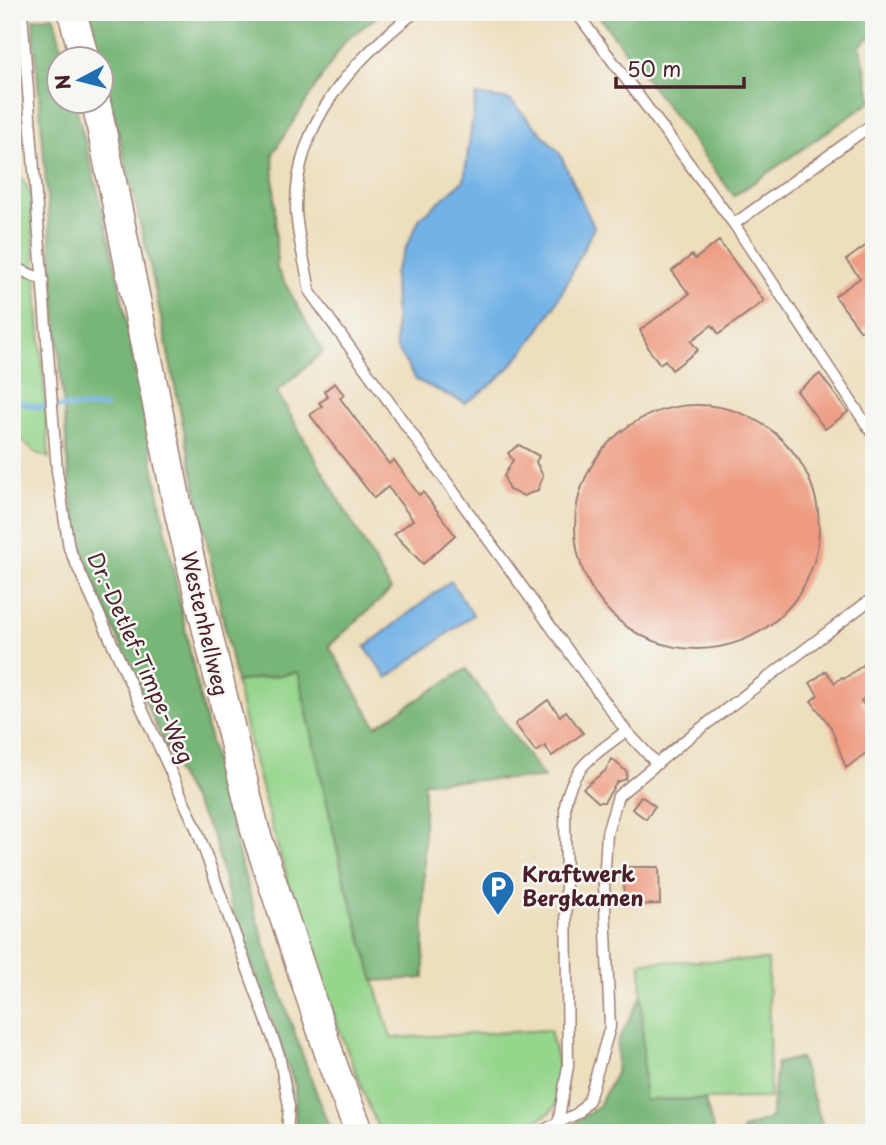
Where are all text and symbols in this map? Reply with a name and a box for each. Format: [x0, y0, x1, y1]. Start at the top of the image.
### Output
north arrow [46, 46, 116, 116]
scale bar [616, 46, 744, 90]
text: 50 m [627, 52, 681, 84]
text: N [47, 73, 77, 91]
street label: Dr.-Detlef-Timpe-Weg [81, 546, 203, 768]
street label: Westenhellweg [174, 548, 238, 699]
place label: Kraftwerk Bergkamen [522, 857, 644, 913]
parking icon: Kraftwerk Bergkamen [479, 868, 517, 917]

